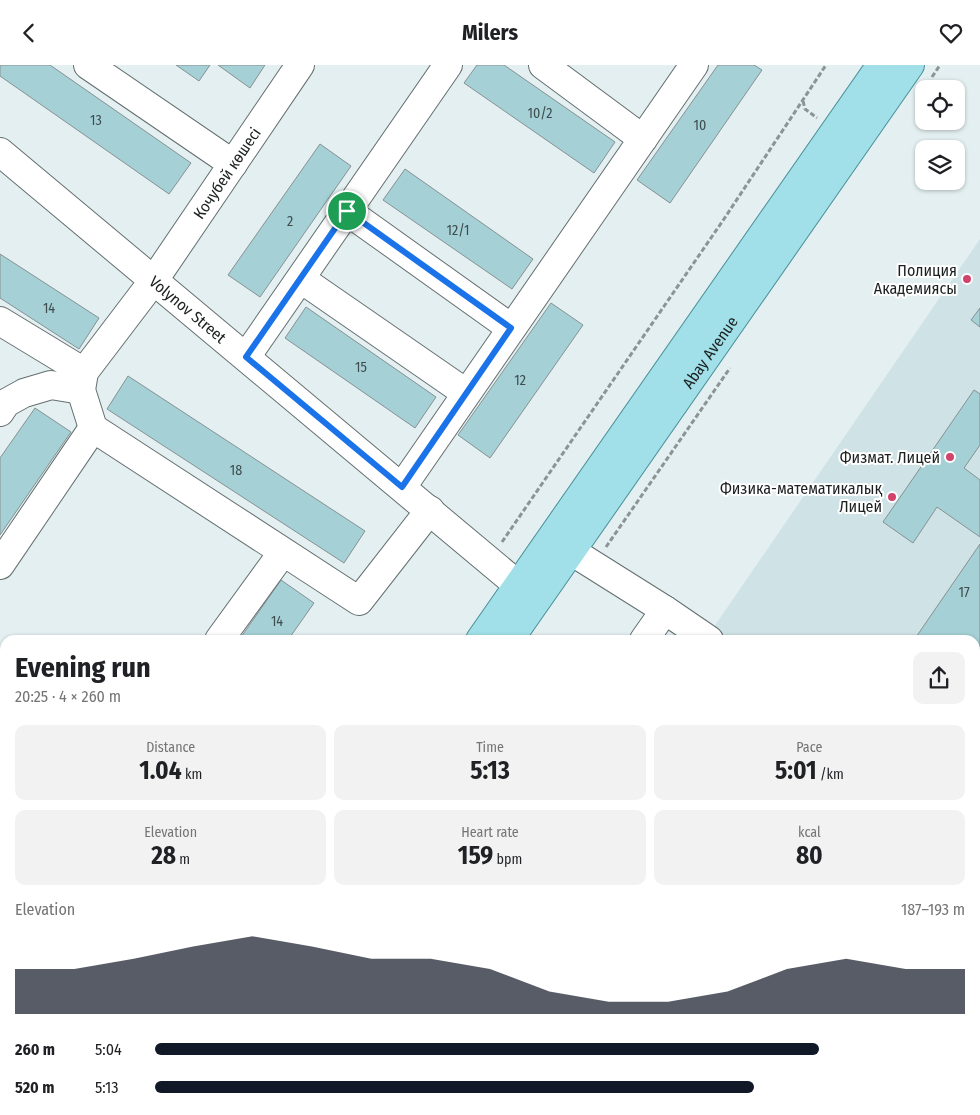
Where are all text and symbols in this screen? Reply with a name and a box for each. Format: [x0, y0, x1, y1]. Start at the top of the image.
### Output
icon: back [15, 19, 43, 47]
text: Milers [462, 19, 518, 46]
icon: heart [937, 19, 965, 47]
map controls [915, 80, 965, 190]
button: locate [915, 80, 965, 130]
house number: 10/2 [528, 105, 552, 122]
house number: 13 [90, 112, 102, 129]
house number: 10 [694, 117, 706, 134]
street label: Кочубей көшесі [189, 124, 264, 222]
button: layers [915, 140, 965, 190]
pin [326, 190, 368, 232]
icon: arrive [333, 197, 361, 225]
house number: 2 [287, 213, 293, 230]
house number: 12/1 [447, 222, 469, 239]
place label: Полиция Академиясы [874, 261, 957, 298]
street label: Volynov Street [146, 272, 231, 347]
marker: Полиция Академиясы [961, 273, 973, 285]
house number: 14 [43, 300, 55, 317]
street label: Abay Avenue [678, 312, 741, 392]
house number: 15 [355, 359, 367, 376]
house number: 12 [514, 372, 526, 389]
place label: Физмат. Лицей [840, 448, 940, 467]
marker: Физмат. Лицей [944, 451, 956, 463]
house number: 18 [230, 462, 242, 479]
place label: Физика-математикалық Лицей [720, 479, 882, 516]
marker: Физика-математикалық Лицей [886, 491, 898, 503]
house number: 17 [958, 584, 970, 601]
house number: 14 [271, 613, 283, 630]
text: Evening run [15, 651, 151, 684]
button: share [913, 652, 965, 704]
text: 20:25 · 4 × 260 m [15, 687, 121, 706]
text: Distance [146, 739, 195, 756]
text: Time [476, 739, 504, 756]
text: Pace [796, 739, 822, 756]
text: 1.04 [139, 756, 182, 786]
text: 5:13 [470, 756, 510, 786]
text: 5:01 [775, 756, 817, 786]
text: km [182, 766, 202, 783]
text: /km [817, 766, 844, 783]
text: Elevation [144, 824, 197, 841]
text: Heart rate [461, 824, 519, 841]
text: kcal [798, 824, 821, 841]
text: 28 [151, 841, 176, 871]
text: 159 [458, 841, 493, 871]
text: 80 [796, 841, 823, 871]
text: m [176, 851, 190, 868]
text: bpm [493, 851, 522, 868]
text: Elevation [15, 900, 75, 919]
text: 187–193 m [901, 900, 965, 919]
text: 260 m [15, 1040, 55, 1059]
text: 5:04 [95, 1040, 122, 1059]
text: 520 m [15, 1078, 54, 1097]
text: 5:13 [95, 1078, 119, 1097]

